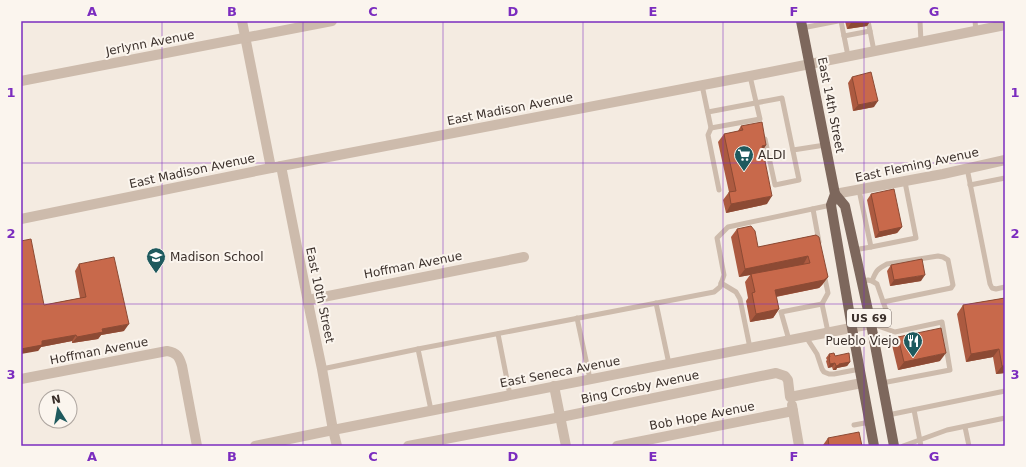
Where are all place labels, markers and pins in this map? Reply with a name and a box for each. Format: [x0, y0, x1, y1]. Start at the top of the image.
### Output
supermarket icon: ALDI [733, 144, 755, 172]
place label: ALDI [758, 148, 786, 162]
school or university icon: Madison School [145, 246, 167, 274]
place label: Madison School [170, 250, 264, 264]
restaurant icon: Pueblo Viejo [902, 330, 924, 358]
place label: Pueblo Viejo [826, 334, 899, 348]

